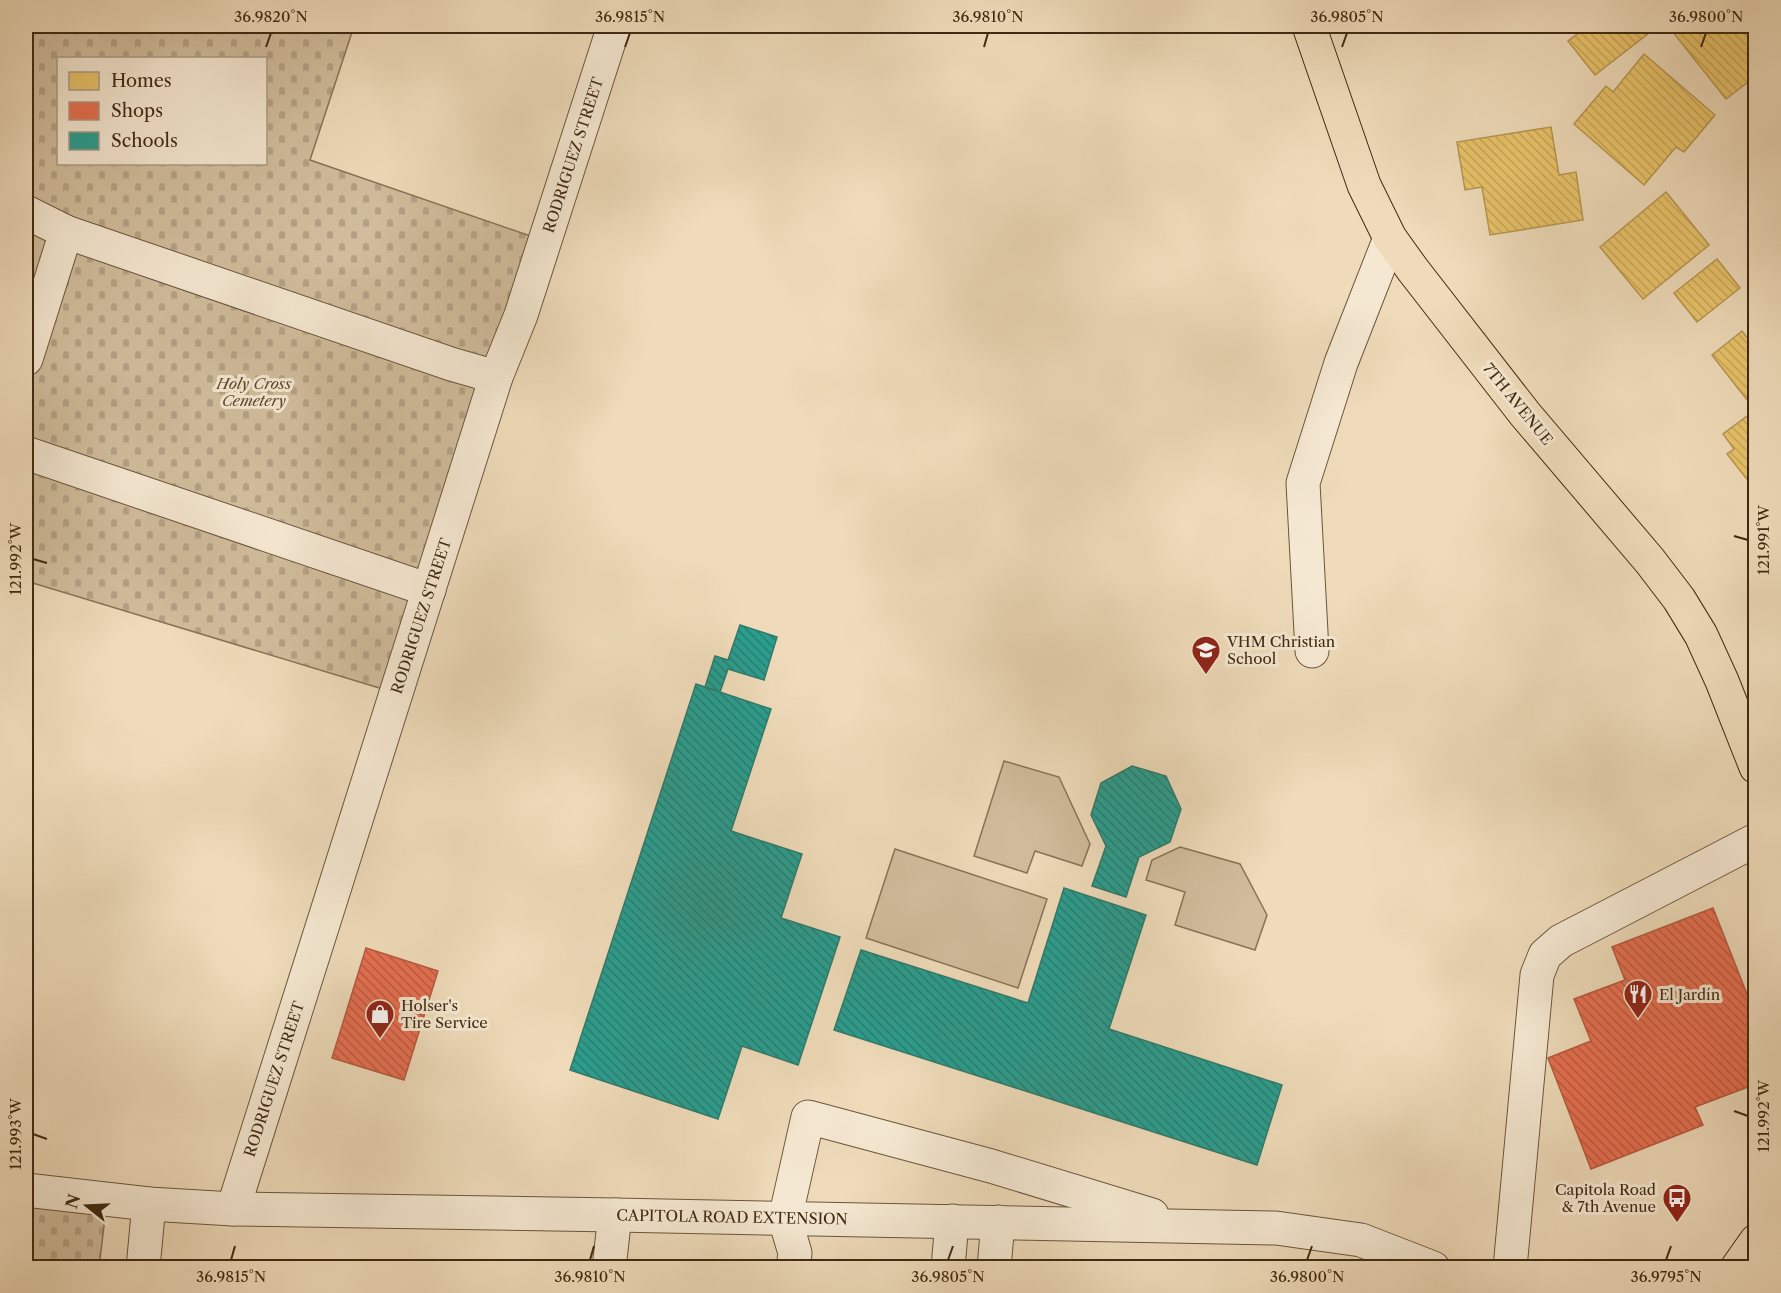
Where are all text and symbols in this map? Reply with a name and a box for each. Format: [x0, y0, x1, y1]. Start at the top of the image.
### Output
text: 36.9820°N [234, 7, 308, 26]
text: 36.9815°N [595, 7, 665, 26]
text: 36.9810°N [952, 7, 1024, 26]
text: 36.9805°N [1310, 7, 1384, 26]
text: 36.9800°N [1669, 7, 1743, 26]
legend [57, 57, 267, 165]
text: Homes [111, 70, 172, 92]
street label: RODRIGUEZ STREET [539, 74, 607, 235]
text: Shops [111, 100, 163, 122]
text: Schools [111, 130, 178, 152]
street label: 7TH AVENUE [1479, 359, 1557, 449]
park label: Holy Cross Cemetery [215, 374, 292, 410]
text: 121.991°W [1754, 504, 1773, 575]
text: 121.992°W [6, 522, 25, 595]
street label: RODRIGUEZ STREET [387, 535, 455, 696]
place label: VHM Christian School [1226, 632, 1336, 668]
school or university icon: VHM Christian School [1190, 634, 1222, 676]
restaurant icon: El Jardín [1622, 978, 1654, 1020]
place label: El Jardín [1659, 985, 1721, 1004]
place label: Holser's Tire Service [401, 996, 488, 1032]
street label: RODRIGUEZ STREET [240, 998, 308, 1159]
shop icon: Holser's Tire Service [364, 998, 396, 1040]
text: 121.992°W [1754, 1079, 1773, 1152]
text: 121.993°W [6, 1097, 25, 1170]
north arrow [57, 1176, 117, 1236]
place label: Capitola Road & 7th Avenue [1555, 1180, 1656, 1216]
bus stop icon: Capitola Road & 7th Avenue [1661, 1182, 1693, 1224]
text: N [61, 1192, 84, 1211]
street label: CAPITOLA ROAD EXTENSION [616, 1205, 848, 1229]
text: 36.9815°N [196, 1267, 266, 1286]
text: 36.9810°N [554, 1267, 626, 1286]
text: 36.9805°N [911, 1267, 985, 1286]
text: 36.9800°N [1270, 1267, 1344, 1286]
text: 36.9795°N [1630, 1267, 1702, 1286]

